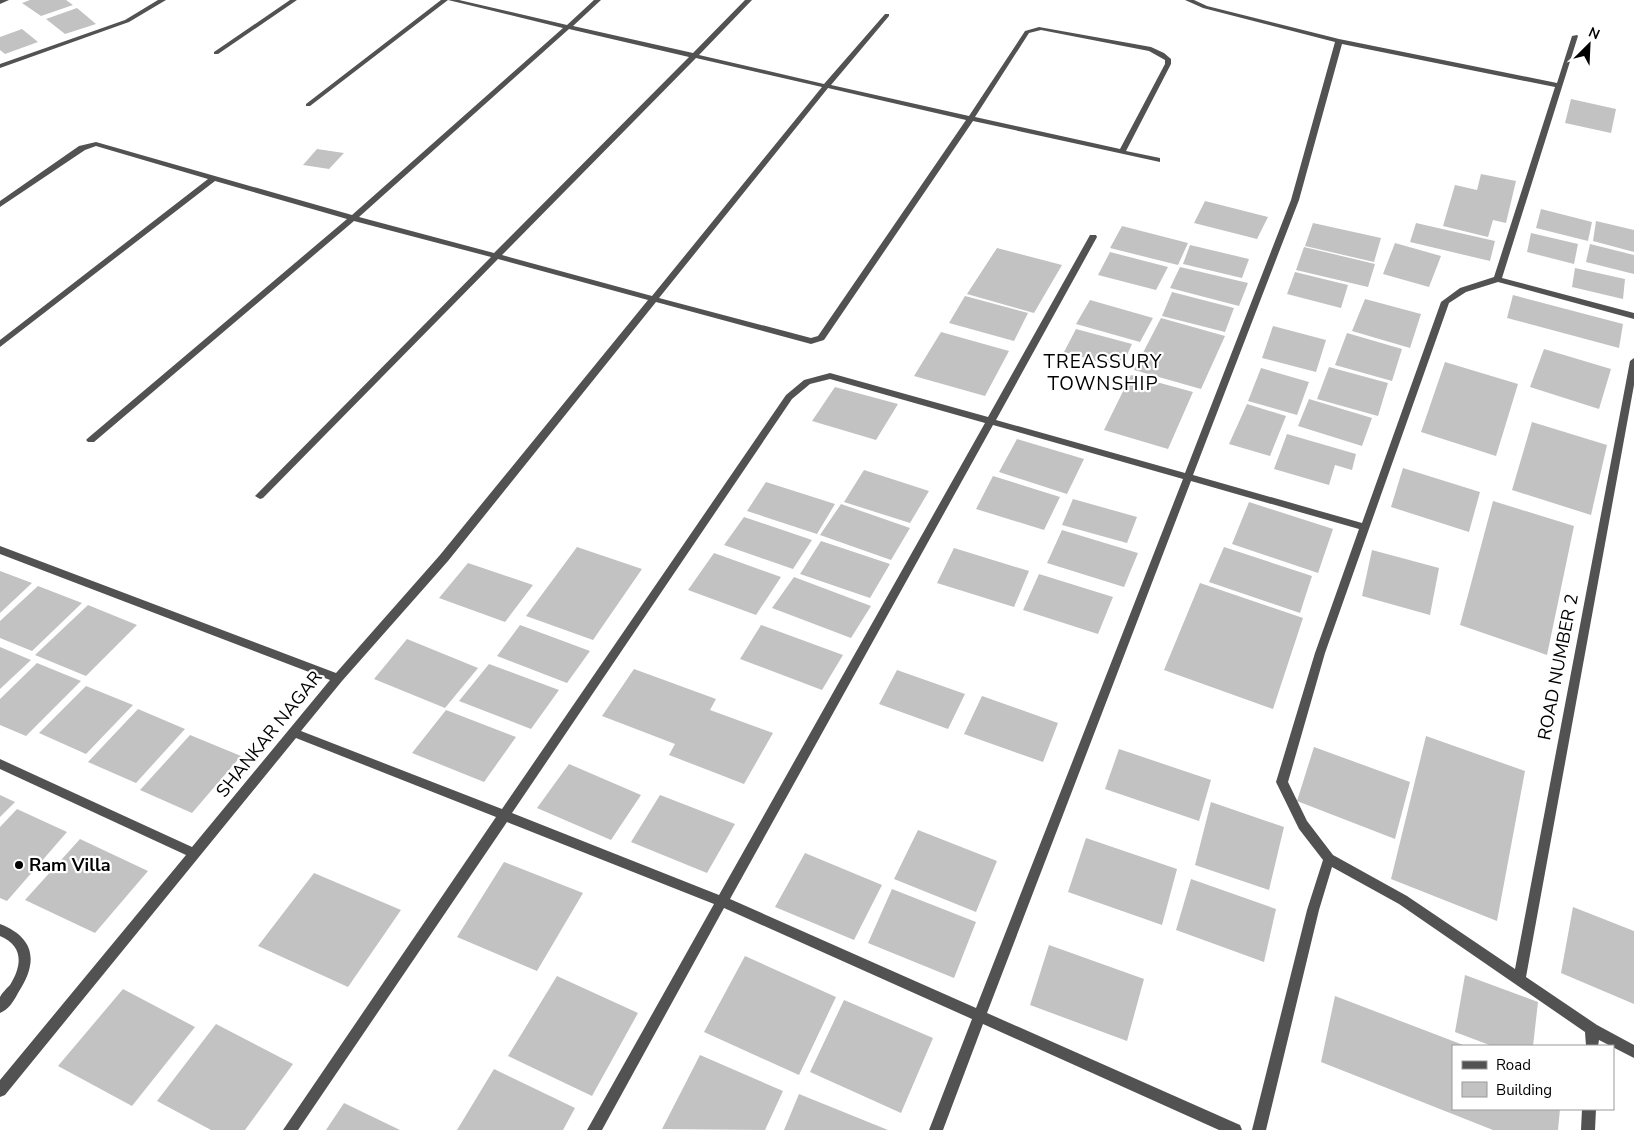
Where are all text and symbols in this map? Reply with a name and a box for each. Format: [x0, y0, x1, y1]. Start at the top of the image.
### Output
north arrow [1564, 20, 1614, 70]
text: N [1585, 23, 1603, 44]
district label: TREASSURY TOWNSHIP [1044, 349, 1162, 397]
street label: ROAD NUMBER 2 [1532, 592, 1584, 742]
street label: SHANKAR NAGAR [211, 666, 327, 802]
place label: Ram Villa [29, 853, 111, 877]
marker: Ram Villa [13, 859, 25, 871]
legend [1452, 1045, 1614, 1110]
text: Road [1496, 1055, 1531, 1075]
text: Building [1496, 1080, 1552, 1100]

